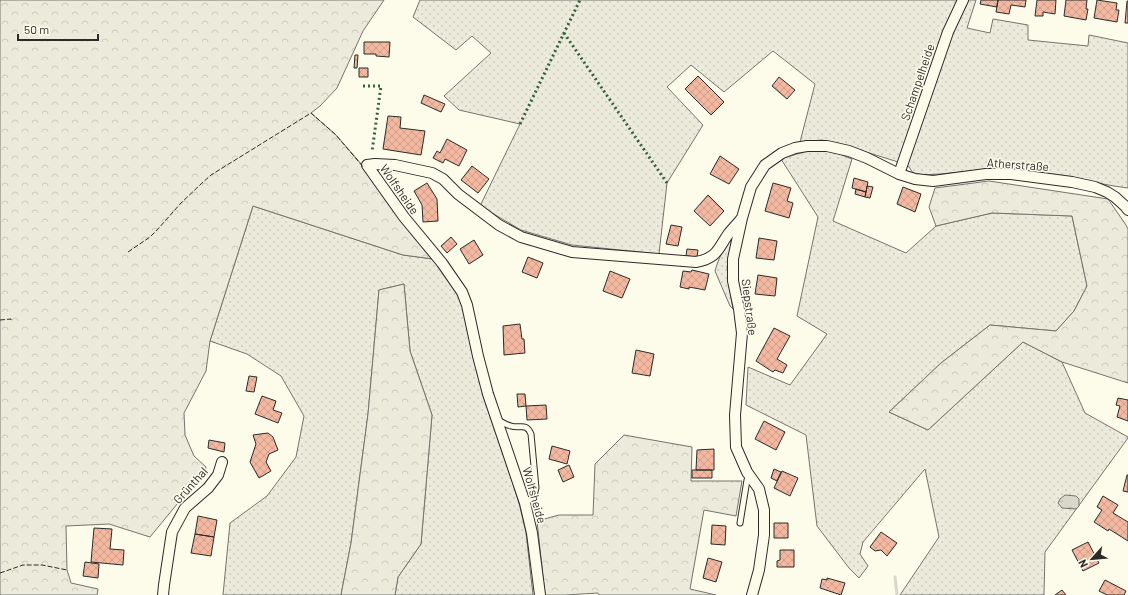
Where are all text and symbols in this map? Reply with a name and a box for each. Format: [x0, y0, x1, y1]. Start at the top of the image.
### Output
scale bar [18, 16, 98, 42]
text: 50 m [24, 22, 49, 36]
street label: Schampelheide [897, 42, 937, 122]
street label: Atherstraße [986, 155, 1050, 173]
street label: Wolfsheide [378, 161, 422, 217]
street label: Siepstraße [740, 278, 760, 336]
street label: Grünthal [170, 464, 210, 506]
street label: Wolfsheide [520, 465, 550, 525]
north arrow [1072, 539, 1112, 579]
text: N [1075, 558, 1090, 570]

